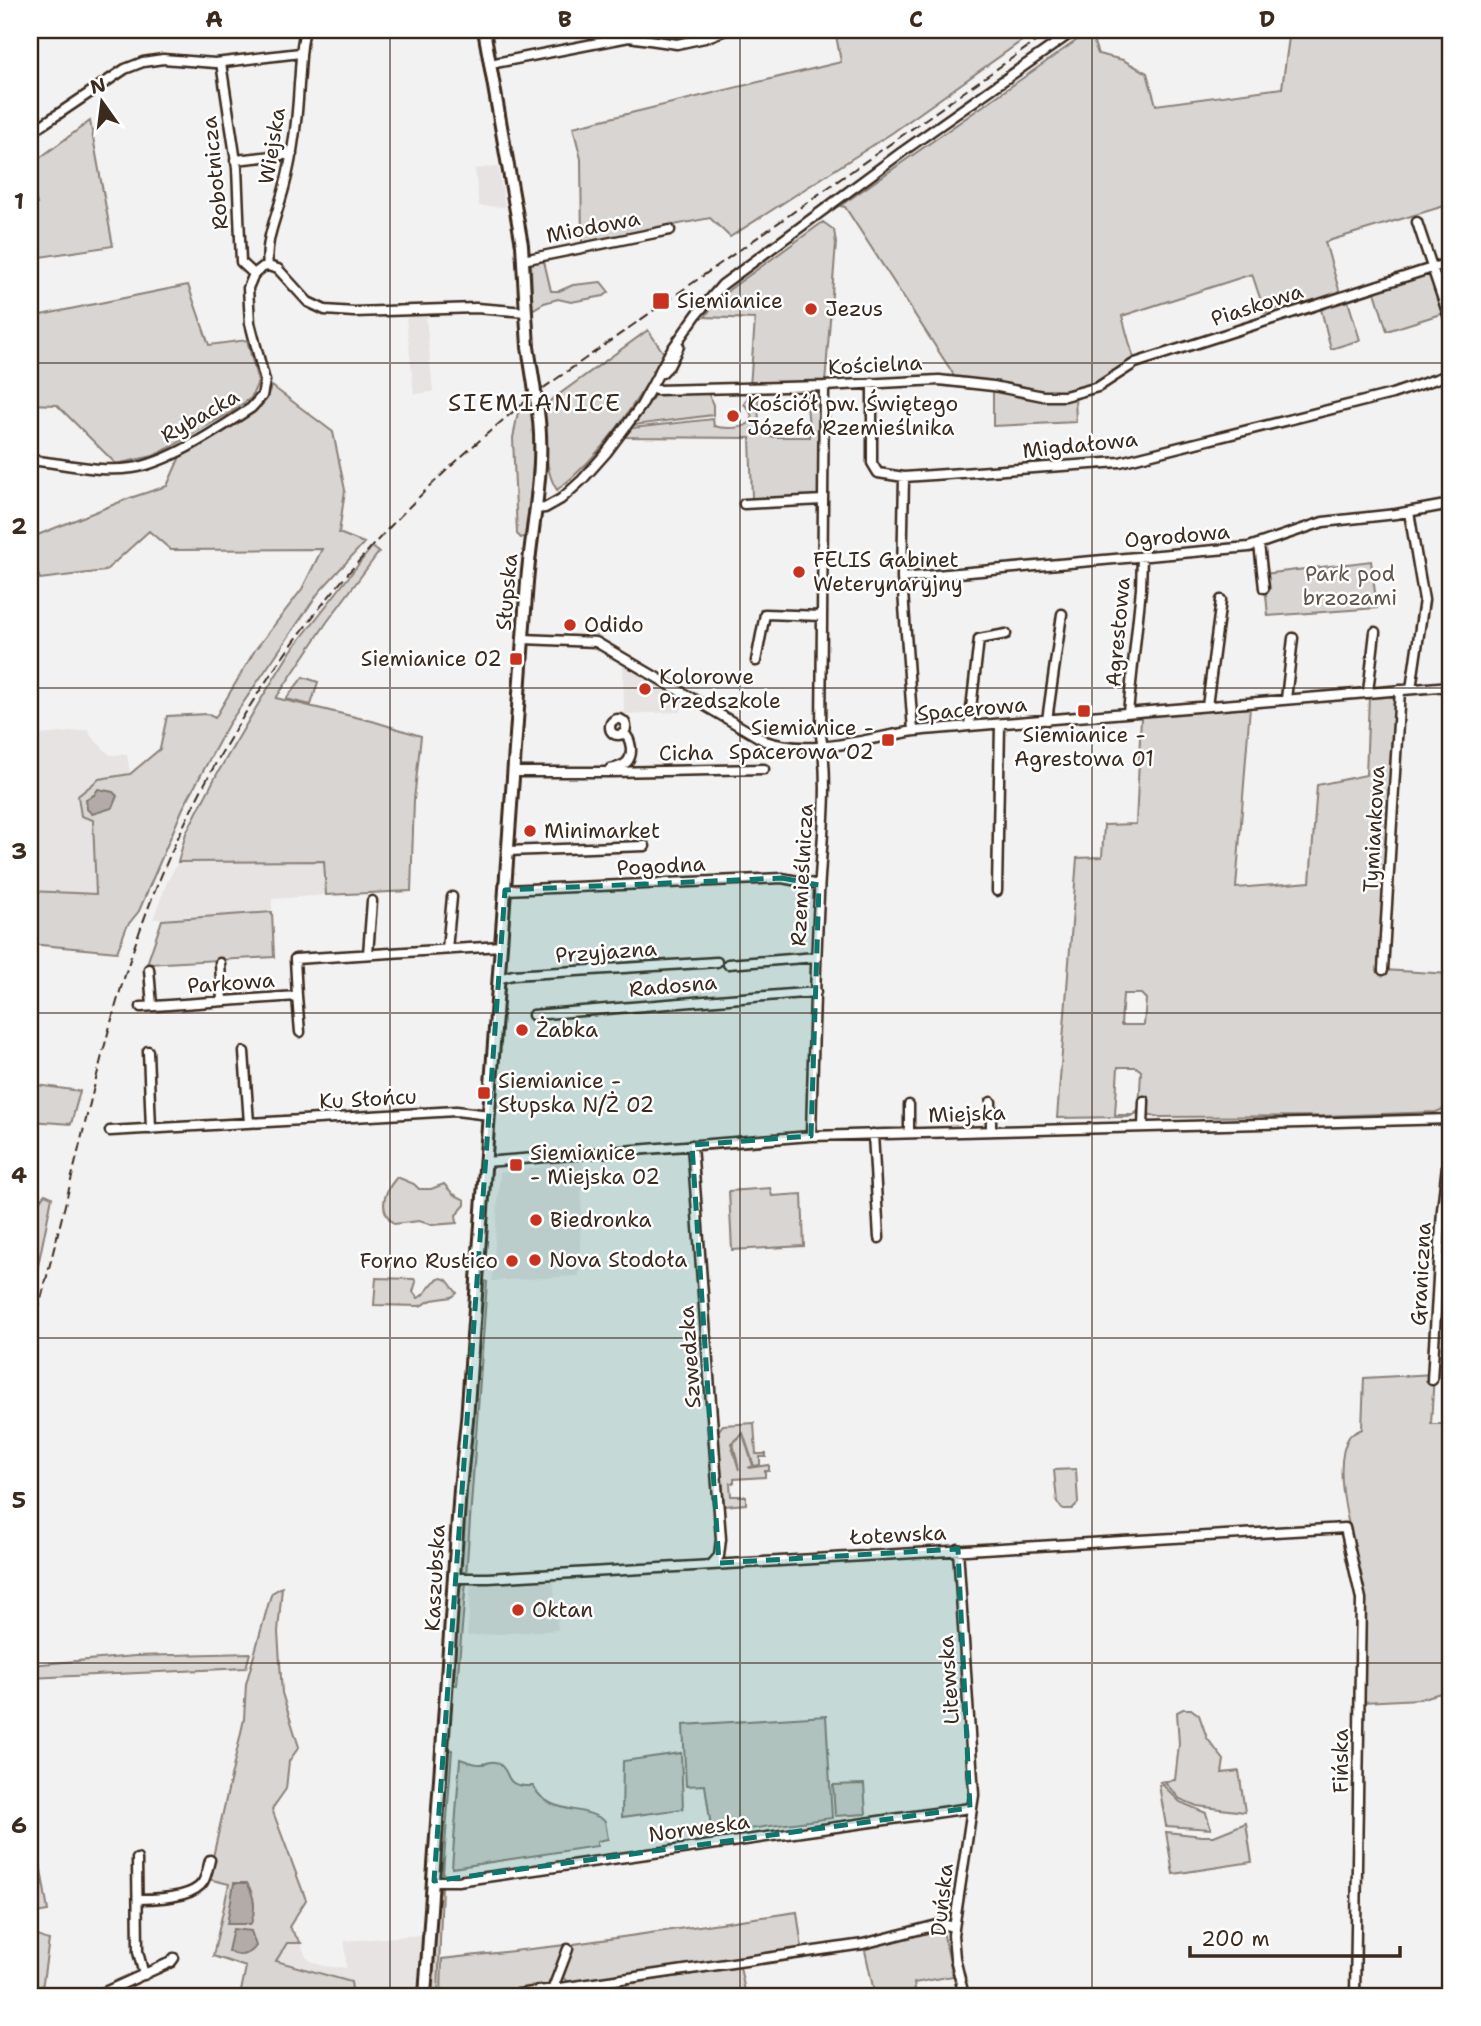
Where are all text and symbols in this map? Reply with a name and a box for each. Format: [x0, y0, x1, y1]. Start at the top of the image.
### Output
text: A [205, 4, 223, 34]
text: B [558, 4, 572, 34]
text: C [909, 4, 923, 34]
text: D [1259, 4, 1275, 34]
north arrow [66, 66, 136, 136]
text: N [88, 72, 108, 100]
street label: Wiejska [252, 106, 292, 186]
street label: Robotnicza [195, 115, 235, 231]
text: 1 [14, 186, 24, 216]
street label: Miodowa [544, 204, 642, 250]
street label: Piaskowa [1207, 277, 1307, 333]
place label: Siemianice [677, 287, 783, 315]
marker: Siemianice [651, 291, 671, 311]
place label: Jezus [825, 295, 883, 323]
marker: Jezus [803, 301, 819, 317]
street label: Kościelna [827, 349, 923, 381]
street label: Rybacka [156, 382, 244, 450]
district label: SIEMIANICE [448, 387, 622, 419]
place label: Kościół pw. Świętego Józefa Rzemieślnika [747, 389, 958, 442]
marker: Kościół pw. Świętego Józefa Rzemieślnika [725, 408, 741, 424]
street label: Migdałowa [1021, 425, 1139, 465]
text: 2 [11, 511, 27, 541]
street label: Ogrodowa [1123, 517, 1231, 555]
place label: FELIS Gabinet Weterynaryjny [813, 546, 963, 598]
street label: Słupska [490, 552, 524, 632]
park label: Park pod brzozami [1303, 560, 1397, 612]
marker: FELIS Gabinet Weterynaryjny [791, 564, 807, 580]
street label: Agrestowa [1099, 576, 1137, 688]
place label: Odido [584, 611, 644, 639]
marker: Odido [562, 617, 578, 633]
place label: Siemianice 02 [361, 645, 502, 673]
marker: Siemianice 02 [508, 651, 524, 667]
place label: Kolorowe Przedszkole [659, 663, 781, 715]
marker: Kolorowe Przedszkole [637, 681, 653, 697]
street label: Spacerowa [916, 690, 1028, 728]
marker: Siemianice - Agrestowa 01 [1076, 703, 1092, 719]
place label: Siemianice - Spacerowa 02 [729, 714, 874, 766]
place label: Siemianice - Agrestowa 01 [1014, 721, 1154, 773]
marker: Siemianice - Spacerowa 02 [880, 732, 896, 748]
street label: Cicha [659, 739, 713, 767]
street label: Tymiankowa [1357, 765, 1391, 893]
street label: Rzemieślnicza [784, 803, 820, 947]
place label: Minimarket [544, 817, 660, 845]
marker: Minimarket [522, 823, 538, 839]
text: 3 [11, 836, 27, 866]
street label: Pogodna [616, 850, 706, 882]
street label: Przyjazna [554, 934, 658, 970]
street label: Parkowa [186, 966, 276, 1000]
street label: Radosna [628, 968, 718, 1004]
place label: Żabka [536, 1016, 598, 1044]
marker: Żabka [514, 1022, 530, 1038]
place label: Siemianice - Słupska N/Ż 02 [498, 1067, 654, 1119]
street label: Ku Słońcu [318, 1082, 418, 1116]
marker: Siemianice - Słupska N/Ż 02 [476, 1085, 492, 1101]
street label: Miejska [928, 1099, 1006, 1129]
place label: Siemianice - Miejska 02 [530, 1139, 660, 1191]
marker: Siemianice - Miejska 02 [508, 1157, 524, 1173]
text: 4 [11, 1160, 27, 1190]
place label: Biedronka [550, 1206, 652, 1234]
marker: Biedronka [528, 1212, 544, 1228]
street label: Graniczna [1404, 1221, 1438, 1327]
place label: Nova Stodoła [549, 1246, 687, 1274]
place label: Forno Rustico [360, 1247, 498, 1275]
marker: Nova Stodoła [527, 1252, 543, 1268]
marker: Forno Rustico [504, 1253, 520, 1269]
street label: Szwedzka [672, 1305, 708, 1409]
text: 5 [12, 1485, 26, 1515]
street label: Łotewska [848, 1518, 947, 1552]
street label: Kaszubska [418, 1524, 452, 1632]
place label: Oktan [532, 1596, 593, 1624]
marker: Oktan [510, 1602, 526, 1618]
street label: Litewska [932, 1634, 966, 1726]
street label: Fińska [1327, 1729, 1355, 1793]
street label: Norweska [646, 1807, 752, 1849]
text: 6 [11, 1810, 27, 1840]
street label: Duńska [924, 1862, 960, 1938]
scale bar [1190, 1914, 1400, 1958]
text: 200 m [1201, 1925, 1270, 1953]

